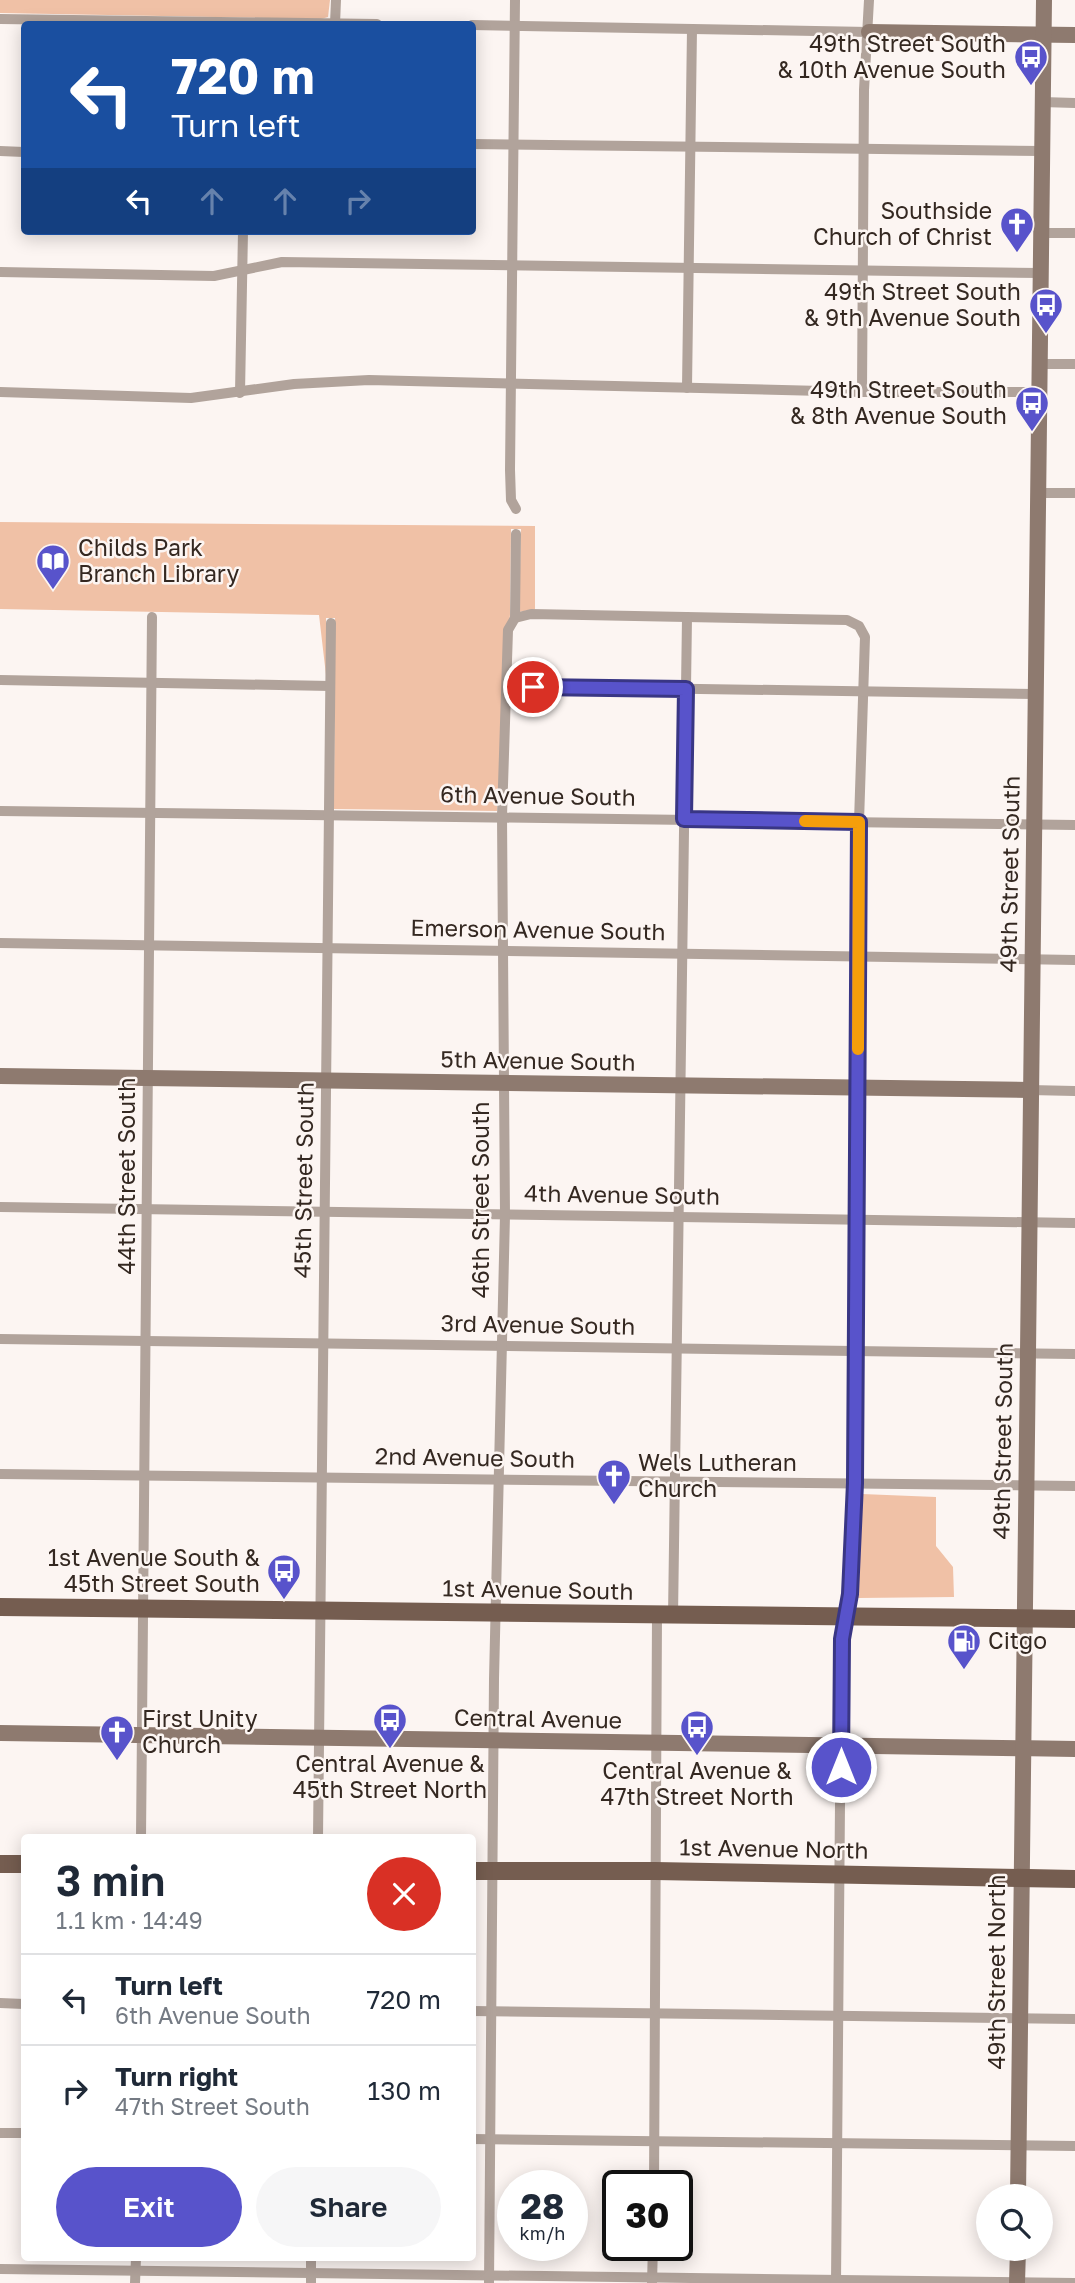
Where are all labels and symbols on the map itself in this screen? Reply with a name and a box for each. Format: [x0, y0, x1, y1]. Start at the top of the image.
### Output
place label: 49th Street South & 10th Avenue South [778, 29, 1006, 83]
bus stop icon: 49th Street South & 10th Avenue South [1012, 38, 1050, 87]
place label: Southside Church of Christ [813, 196, 992, 250]
church icon: Southside Church of Christ [998, 205, 1036, 254]
place label: 49th Street South & 9th Avenue South [804, 277, 1021, 331]
bus stop icon: 49th Street South & 9th Avenue South [1027, 286, 1065, 335]
place label: 49th Street South & 8th Avenue South [790, 375, 1007, 429]
bus stop icon: 49th Street South & 8th Avenue South [1013, 384, 1051, 433]
place label: Childs Park Branch Library [78, 533, 240, 587]
library icon: Childs Park Branch Library [34, 542, 72, 591]
pin [503, 657, 563, 717]
street label: 49th Street South [993, 775, 1025, 973]
street label: 6th Avenue South [440, 779, 636, 811]
street label: Emerson Avenue South [410, 913, 666, 945]
street label: 5th Avenue South [440, 1044, 636, 1076]
street label: 44th Street South [112, 1078, 140, 1274]
street label: 45th Street South [287, 1082, 319, 1278]
street label: 46th Street South [466, 1102, 494, 1298]
street label: 4th Avenue South [524, 1178, 720, 1210]
street label: 3rd Avenue South [440, 1308, 636, 1340]
street label: 49th Street South [986, 1342, 1018, 1540]
street label: 2nd Avenue South [375, 1441, 575, 1473]
place label: Wels Lutheran Church [638, 1448, 797, 1502]
church icon: Wels Lutheran Church [595, 1457, 633, 1506]
place label: 1st Avenue South & 45th Street South [48, 1543, 261, 1597]
bus stop icon: 1st Avenue South & 45th Street South [265, 1552, 303, 1601]
street label: 1st Avenue South [442, 1573, 634, 1605]
fuel station icon: Citgo [945, 1622, 983, 1671]
place label: Citgo [988, 1626, 1047, 1654]
bus stop icon: Central Avenue & 45th Street North [371, 1701, 409, 1750]
street label: Central Avenue [454, 1703, 622, 1733]
place label: First Unity Church [142, 1704, 258, 1758]
bus stop icon: Central Avenue & 47th Street North [678, 1708, 716, 1757]
church icon: First Unity Church [98, 1713, 136, 1762]
position arrow [804, 1730, 878, 1804]
place label: Central Avenue & 45th Street North [293, 1749, 487, 1803]
place label: Central Avenue & 47th Street North [600, 1756, 794, 1810]
street label: 1st Avenue North [679, 1832, 869, 1864]
street label: 49th Street North [982, 1875, 1010, 2069]
speed limit sign: 30 [602, 2170, 693, 2261]

